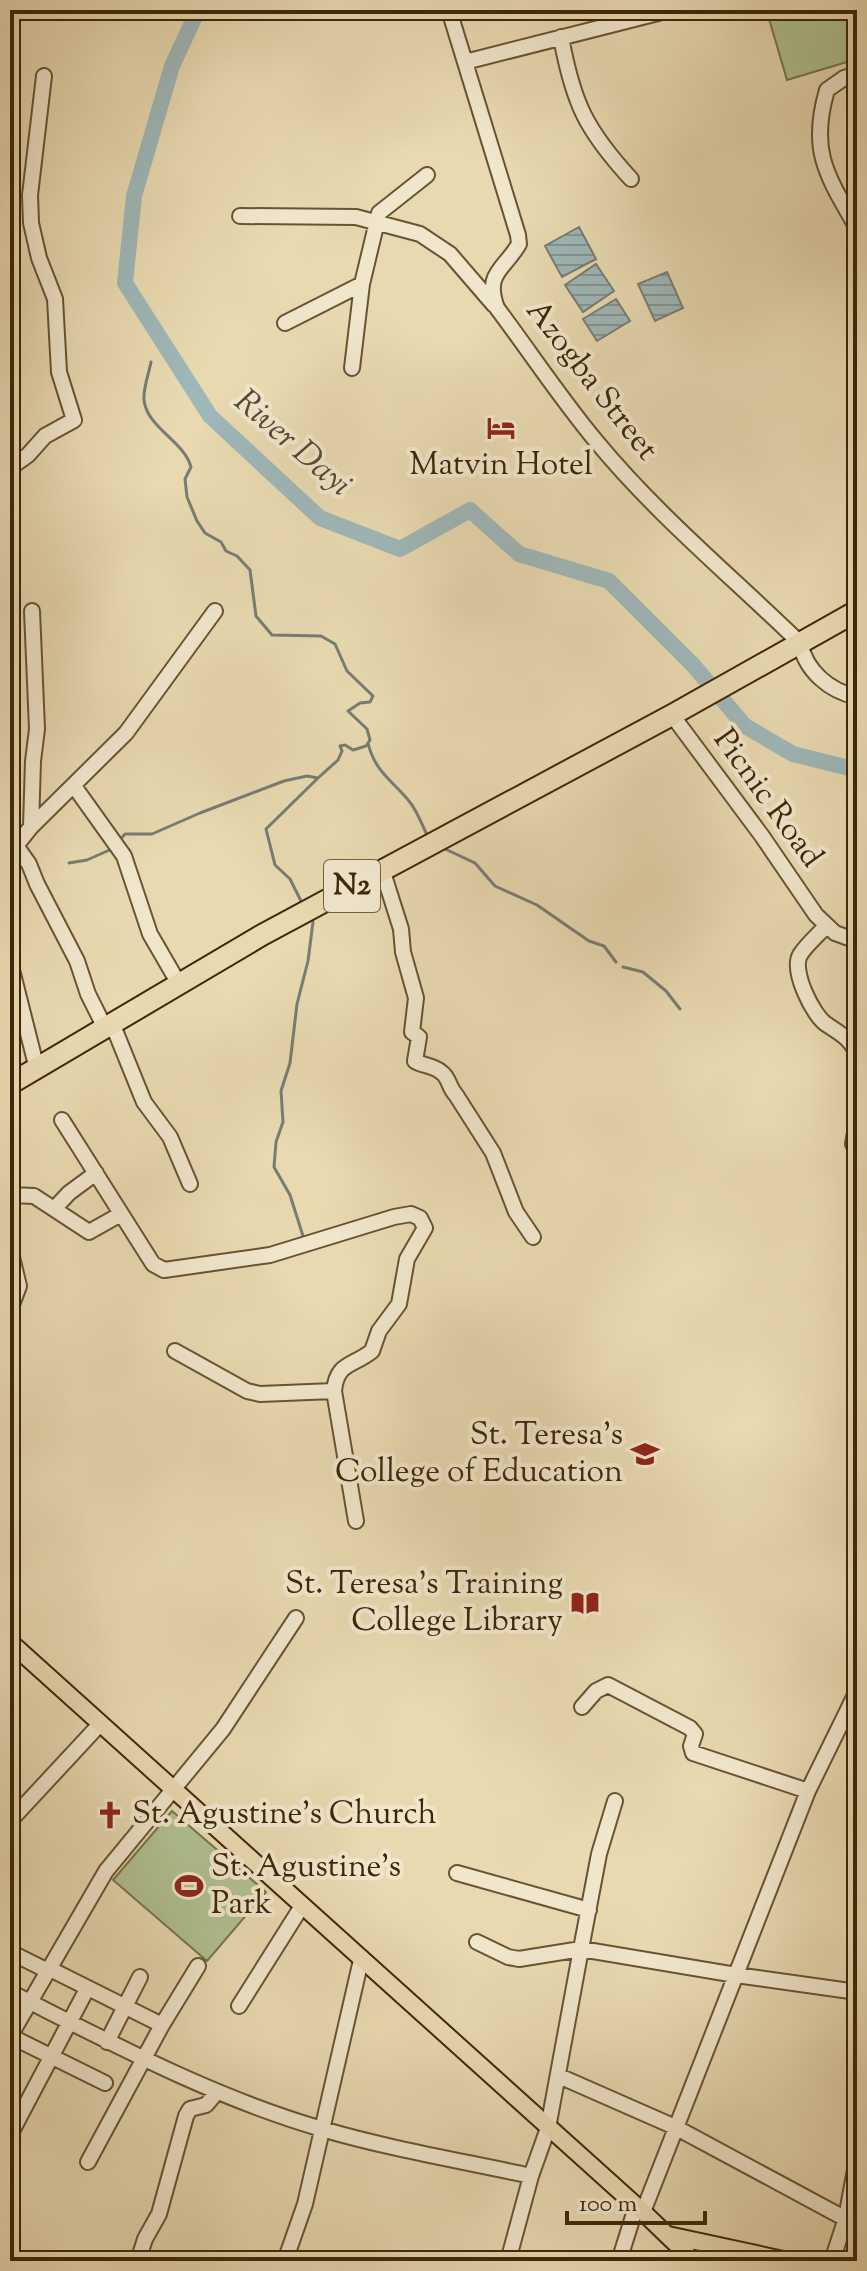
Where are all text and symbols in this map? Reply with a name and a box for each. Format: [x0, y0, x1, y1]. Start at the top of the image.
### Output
street label: Azogba Street [514, 291, 668, 471]
water label: River Dayi [222, 379, 362, 509]
hotel icon: Matvin Hotel [486, 413, 516, 443]
place label: Matvin Hotel [409, 443, 593, 489]
street label: Picnic Road [701, 720, 833, 878]
road number: N2 [324, 860, 380, 912]
place label: St. Teresa's College of Education [335, 1413, 623, 1496]
school or university icon: St. Teresa's College of Education [630, 1439, 660, 1469]
place label: St. Teresa's Training College Library [285, 1562, 563, 1645]
library icon: St. Teresa's Training College Library [570, 1588, 600, 1618]
place label: St. Agustine's Church [132, 1792, 437, 1838]
church icon: St. Agustine's Church [95, 1800, 125, 1830]
place label: St. Agustine's Park [211, 1845, 401, 1928]
sports icon: St. Agustine's Park [174, 1871, 204, 1901]
scale bar [567, 2175, 705, 2225]
text: 100 m [579, 2188, 637, 2222]

